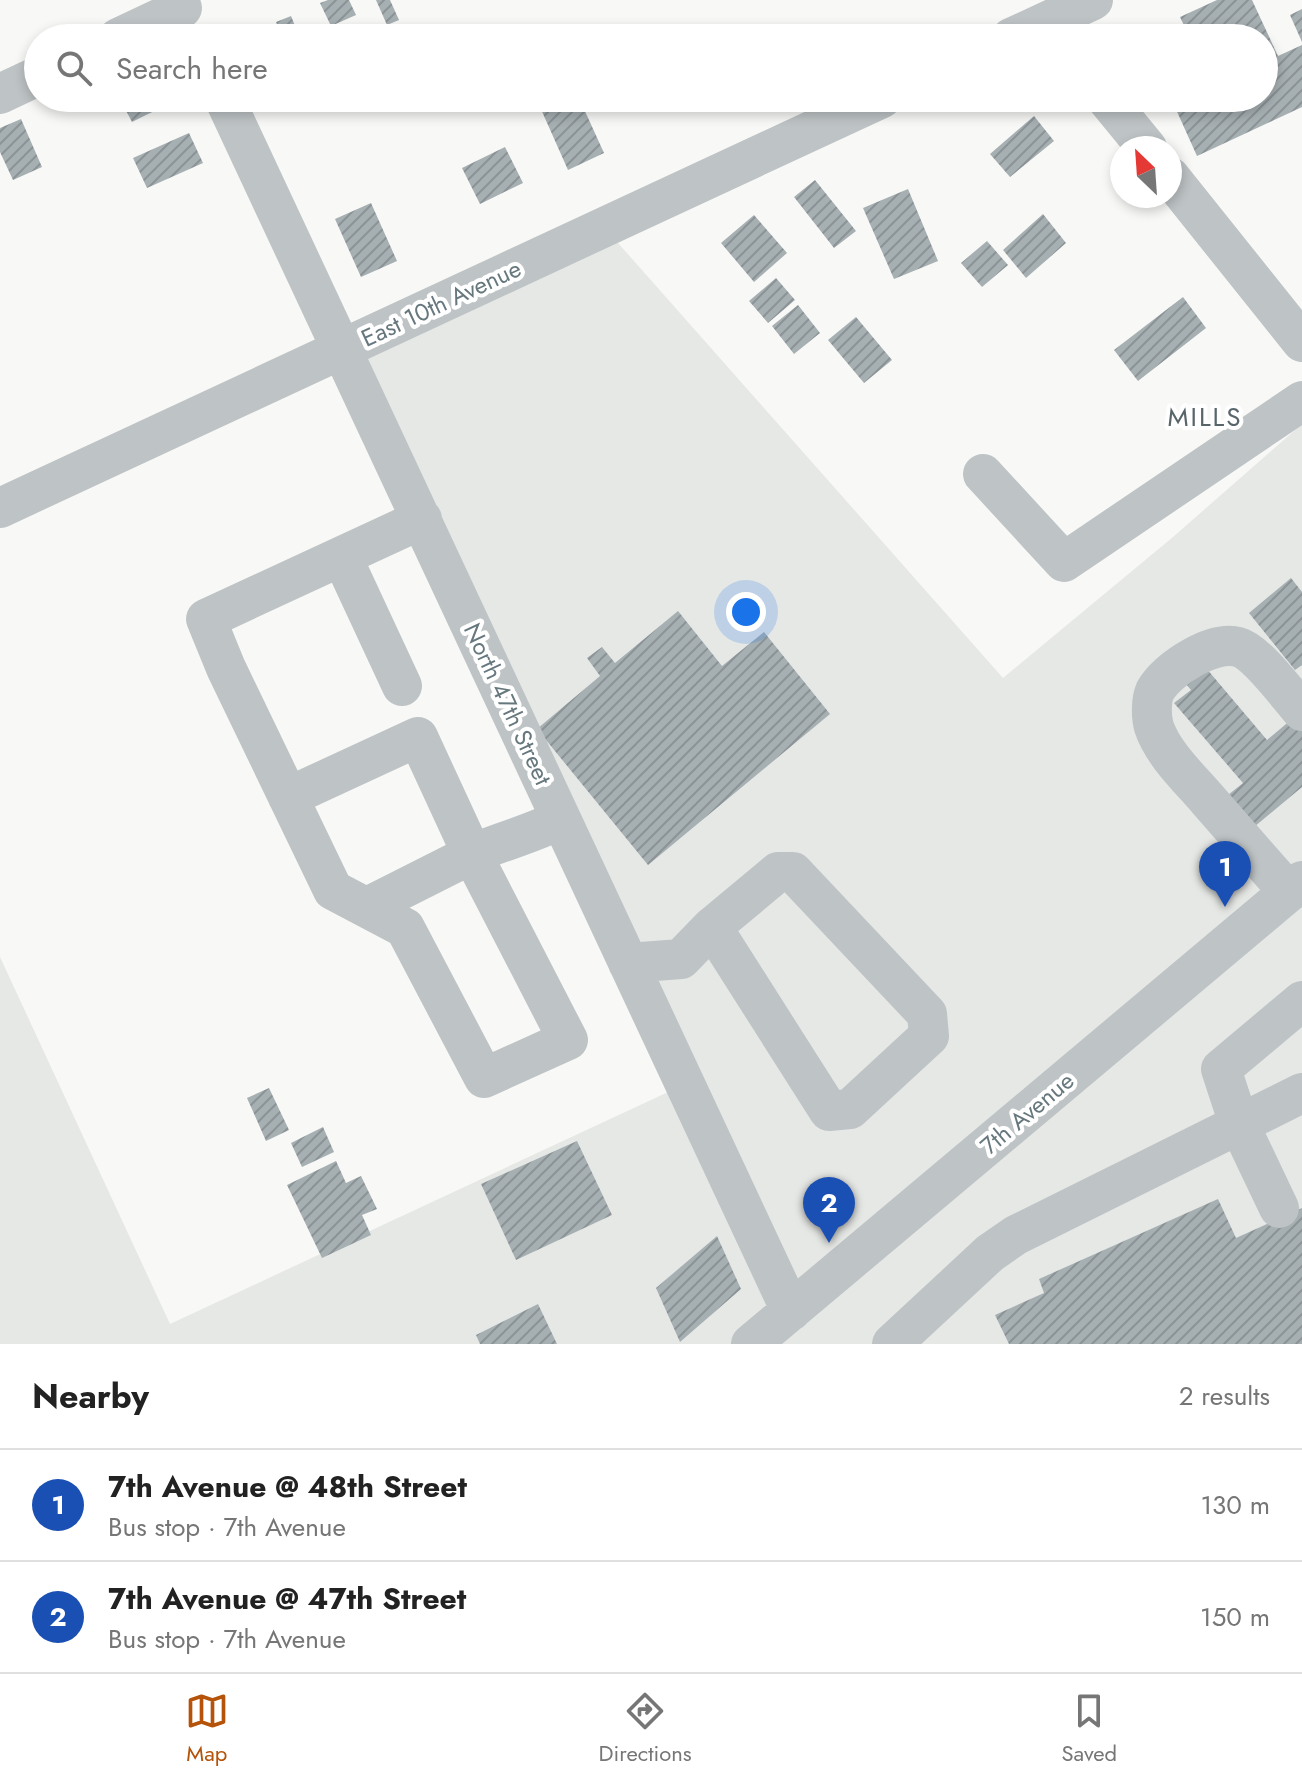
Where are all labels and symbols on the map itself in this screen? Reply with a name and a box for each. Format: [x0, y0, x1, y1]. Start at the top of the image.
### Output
north arrow [1110, 136, 1182, 208]
street label: East 10th Avenue [355, 251, 527, 355]
district label: MILLS [1167, 398, 1243, 436]
your location [726, 592, 766, 632]
street label: North 47th Street [455, 617, 561, 791]
pin: 1 [1199, 841, 1251, 907]
street label: 7th Avenue [972, 1063, 1082, 1163]
pin: 2 [803, 1177, 855, 1243]

